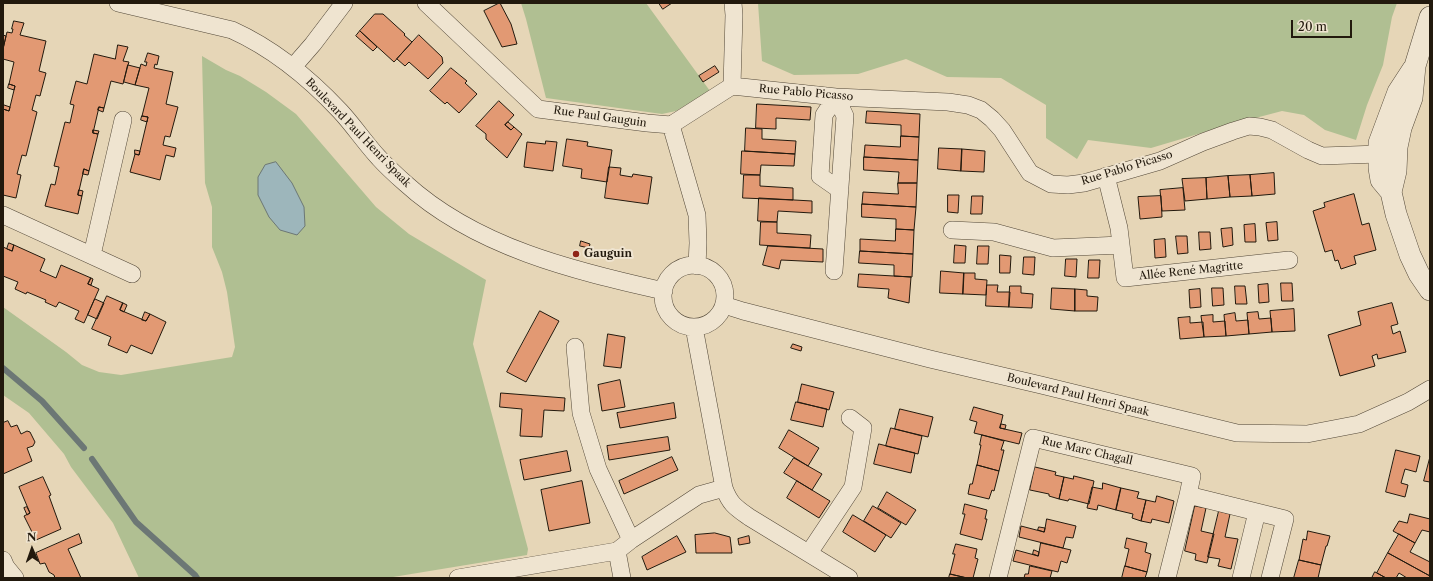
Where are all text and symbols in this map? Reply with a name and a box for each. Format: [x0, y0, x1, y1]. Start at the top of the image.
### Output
scale bar [1293, 12, 1354, 38]
text: 20 m [1298, 19, 1327, 34]
street label: Boulevard Paul Henri Spaak [302, 76, 414, 190]
street label: Rue Pablo Picasso [758, 82, 854, 104]
street label: Rue Paul Gauguin [553, 104, 647, 130]
street label: Rue Pablo Picasso [1080, 148, 1174, 188]
place label: Gauguin [584, 247, 632, 261]
marker: Gauguin [571, 249, 581, 259]
street label: Allée René Magritte [1138, 259, 1244, 283]
street label: Boulevard Paul Henri Spaak [1005, 371, 1151, 419]
street label: Rue Marc Chagall [1040, 434, 1134, 468]
north arrow [12, 529, 52, 569]
text: N [27, 530, 37, 544]

